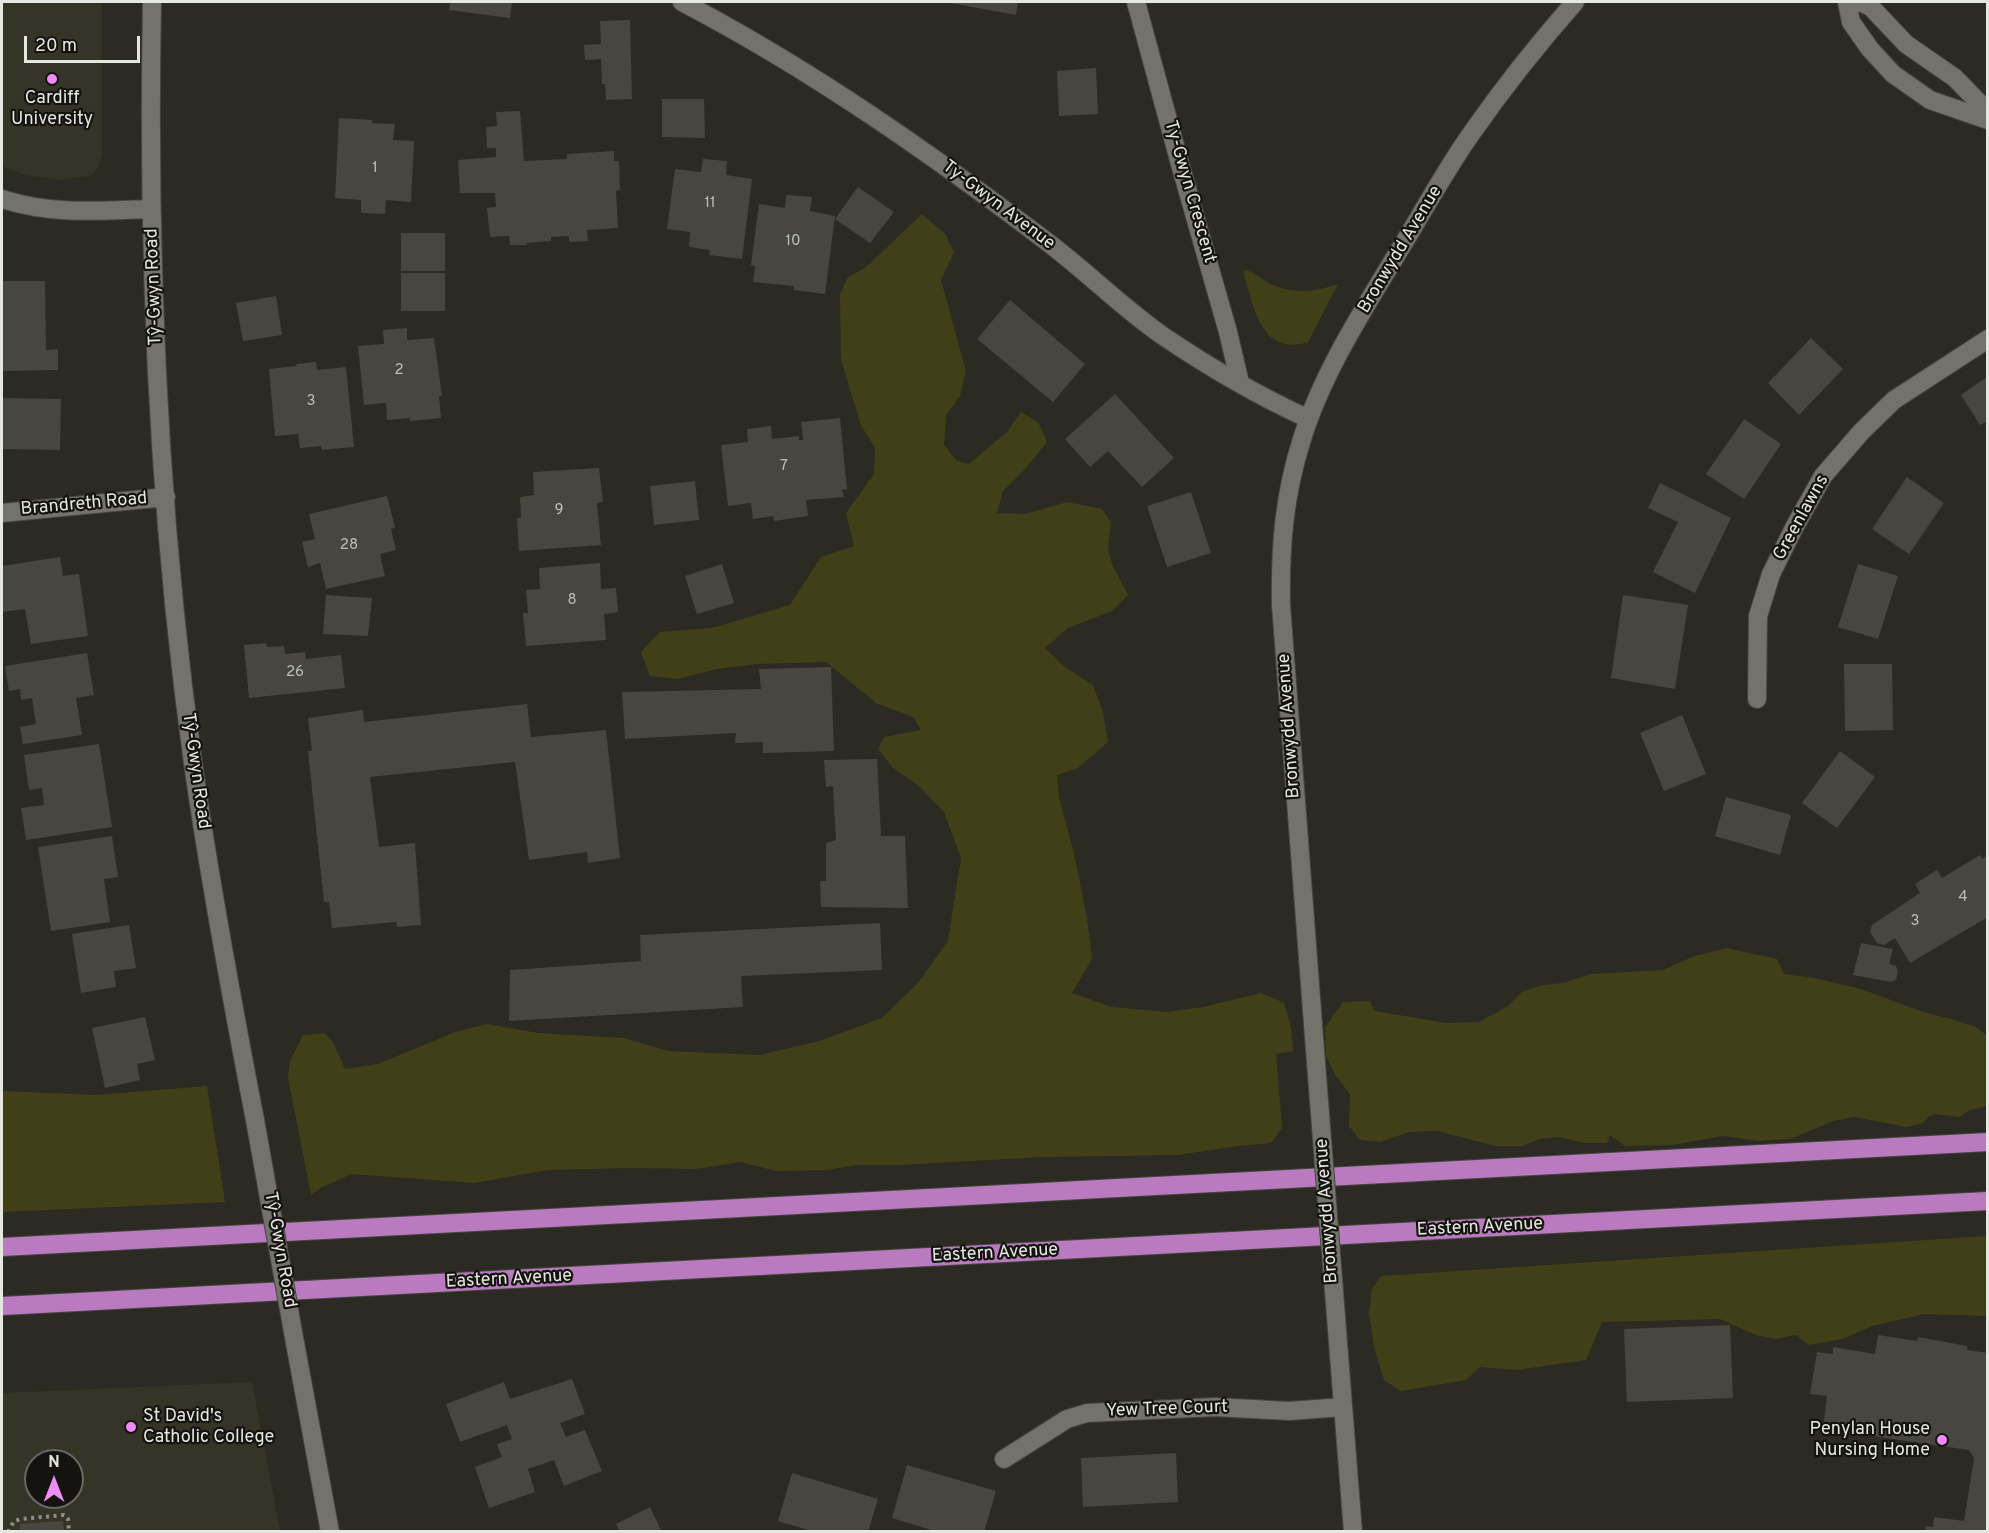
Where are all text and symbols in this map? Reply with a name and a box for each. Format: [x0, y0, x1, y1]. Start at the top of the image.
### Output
scale bar [27, 24, 142, 62]
text: 20 m [35, 35, 77, 58]
marker: Cardiff University [45, 72, 59, 86]
place label: Cardiff University [11, 88, 93, 130]
street label: Ty-Gwyn Crescent [1158, 118, 1220, 266]
street label: Ty-Gwyn Avenue [937, 157, 1059, 255]
house number: 1 [372, 160, 378, 178]
street label: Bronwydd Avenue [1354, 182, 1448, 318]
house number: 11 [704, 195, 716, 213]
street label: Tŷ-Gwyn Road [142, 228, 168, 346]
house number: 10 [785, 233, 801, 251]
house number: 2 [394, 362, 404, 380]
house number: 3 [306, 393, 316, 411]
house number: 7 [780, 458, 788, 476]
street label: Greenlawns [1770, 471, 1834, 565]
street label: Brandreth Road [20, 489, 148, 521]
house number: 9 [555, 502, 563, 520]
house number: 28 [340, 537, 358, 555]
house number: 8 [567, 592, 577, 610]
street label: Bronwydd Avenue [1274, 653, 1306, 799]
house number: 26 [286, 664, 304, 682]
street label: Tŷ-Gwyn Road [176, 711, 214, 831]
house number: 4 [1958, 889, 1968, 907]
house number: 3 [1910, 913, 1920, 931]
street label: Bronwydd Avenue [1312, 1138, 1344, 1284]
street label: Tŷ-Gwyn Road [258, 1190, 300, 1310]
street label: Eastern Avenue [1416, 1214, 1544, 1242]
street label: Eastern Avenue [931, 1240, 1059, 1268]
street label: Eastern Avenue [445, 1266, 573, 1294]
street label: Yew Tree Court [1106, 1397, 1228, 1423]
place label: St David's Catholic College [143, 1406, 274, 1448]
place label: Penylan House Nursing Home [1810, 1419, 1930, 1462]
marker: St David's Catholic College [124, 1420, 138, 1434]
marker: Penylan House Nursing Home [1935, 1433, 1949, 1447]
north arrow [24, 1449, 84, 1509]
text: N [48, 1453, 60, 1473]

